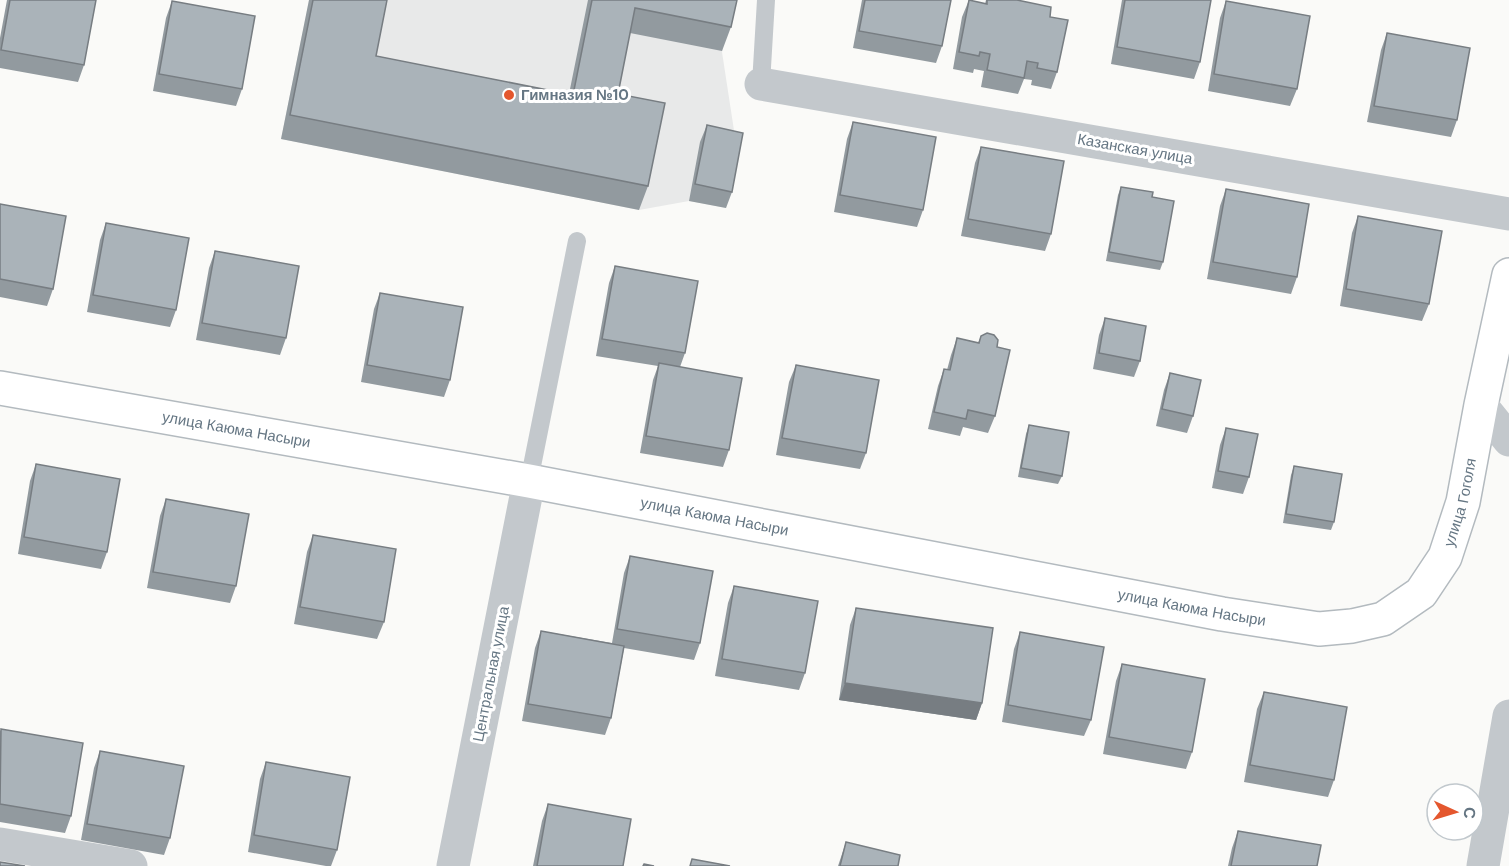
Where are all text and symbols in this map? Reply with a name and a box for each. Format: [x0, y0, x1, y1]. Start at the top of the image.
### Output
place label: Гимназия №10 [521, 85, 629, 105]
marker: Гимназия №10 [502, 88, 516, 102]
street label: Казанская улица [1076, 129, 1195, 169]
street label: улица Каюма Насыри [161, 407, 312, 452]
street label: улица Гоголя [1439, 457, 1481, 549]
street label: улица Каюма Насыри [639, 493, 790, 541]
street label: улица Каюма Насыри [1116, 584, 1267, 631]
street label: Центральная улица [468, 604, 514, 744]
north arrow [1425, 782, 1485, 842]
text: С [1459, 807, 1480, 820]

